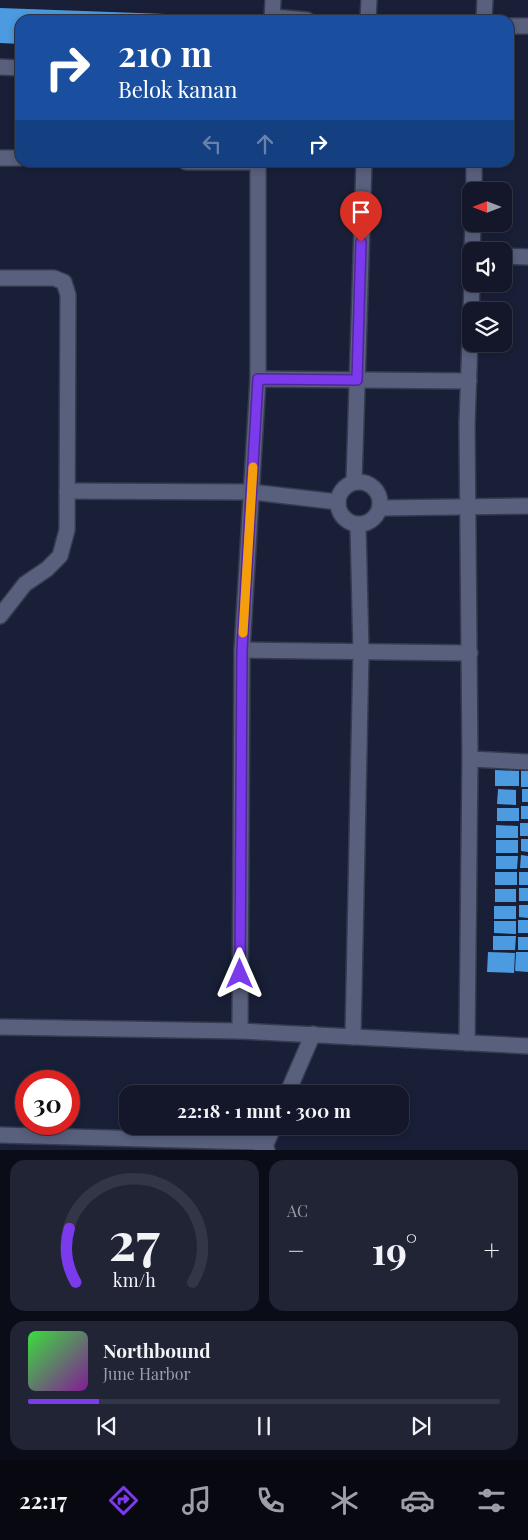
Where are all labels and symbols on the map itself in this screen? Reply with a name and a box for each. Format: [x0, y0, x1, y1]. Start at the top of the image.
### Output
north arrow [462, 182, 512, 232]
pin [340, 191, 382, 242]
position arrow [213, 947, 265, 999]
speed limit sign: 30 [15, 1070, 80, 1135]

